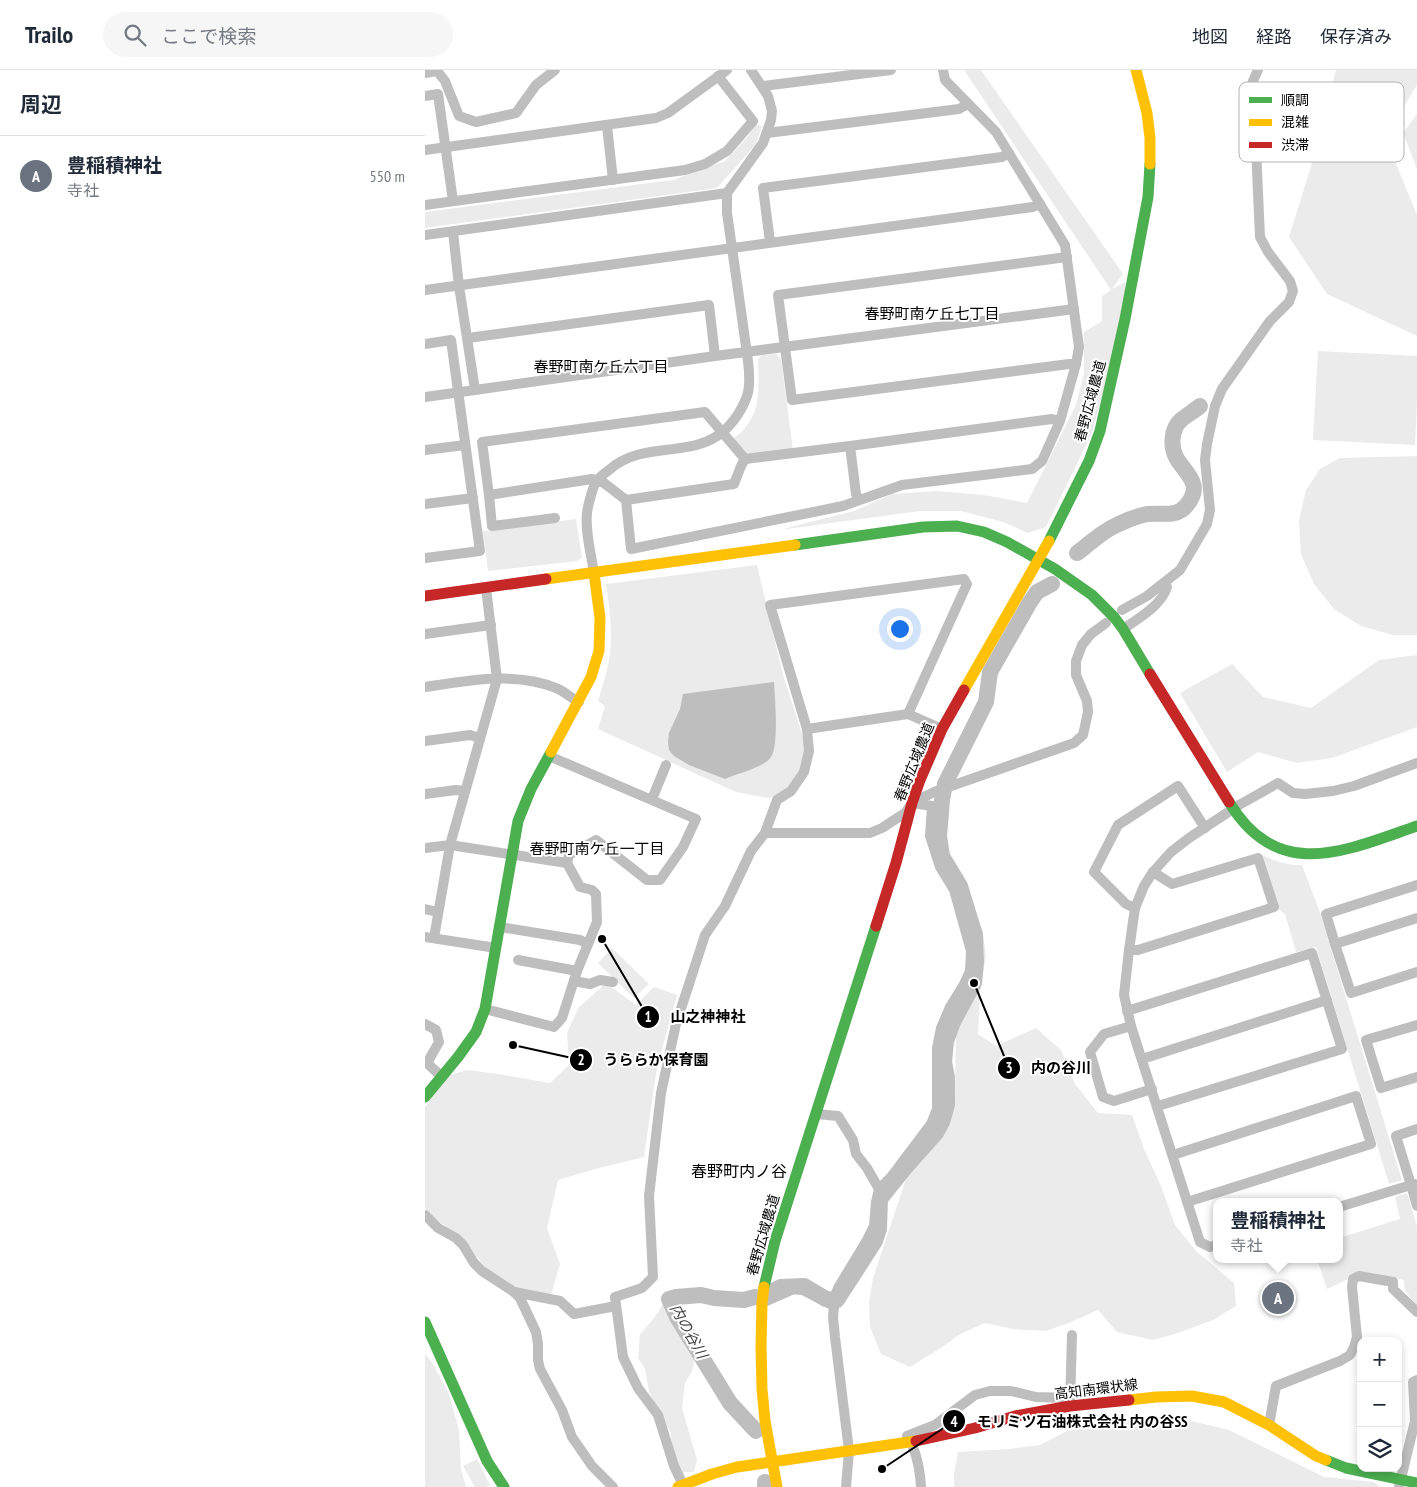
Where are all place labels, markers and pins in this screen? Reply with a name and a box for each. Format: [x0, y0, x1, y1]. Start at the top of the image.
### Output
callout: 山之神神社 [635, 1002, 755, 1032]
callout: うららか保育園 [568, 1045, 718, 1075]
callout: 内の谷川 [996, 1053, 1101, 1083]
pin: A [1262, 1279, 1294, 1317]
callout: モリミツ石油株式会社 内の谷SS [941, 1406, 1198, 1436]

